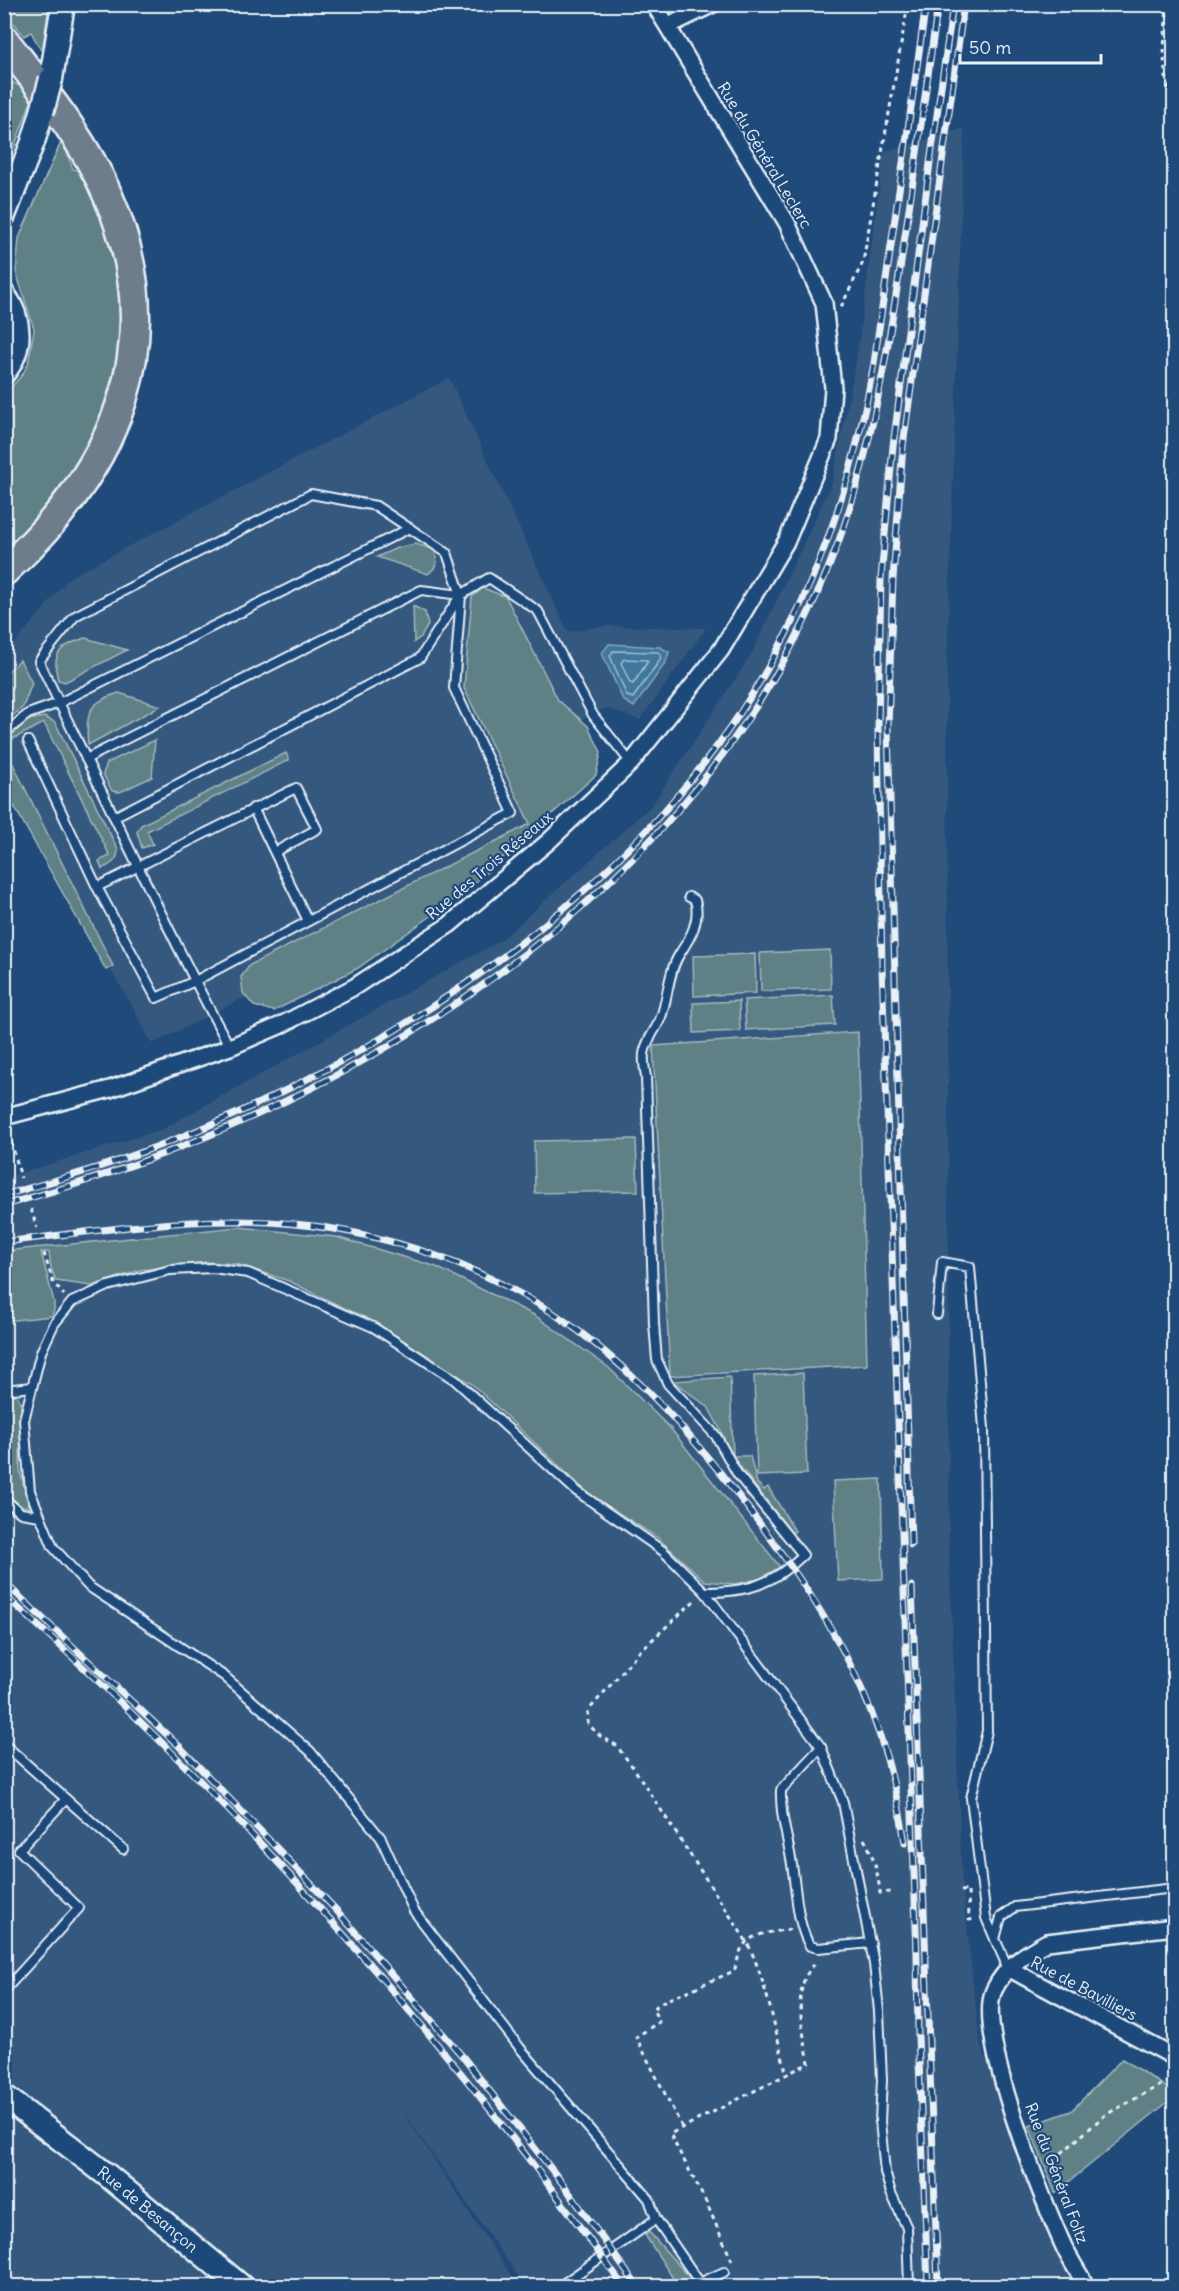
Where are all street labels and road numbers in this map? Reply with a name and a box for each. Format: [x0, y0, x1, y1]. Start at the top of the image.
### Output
street label: Rue du Général Leclerc [713, 78, 817, 232]
street label: Rue des Trois Réseaux [422, 806, 556, 924]
street label: Rue de Bavilliers [1027, 1952, 1141, 2024]
street label: Rue du Général Foltz [1021, 2100, 1093, 2247]
street label: Rue de Besançon [94, 2162, 202, 2256]

